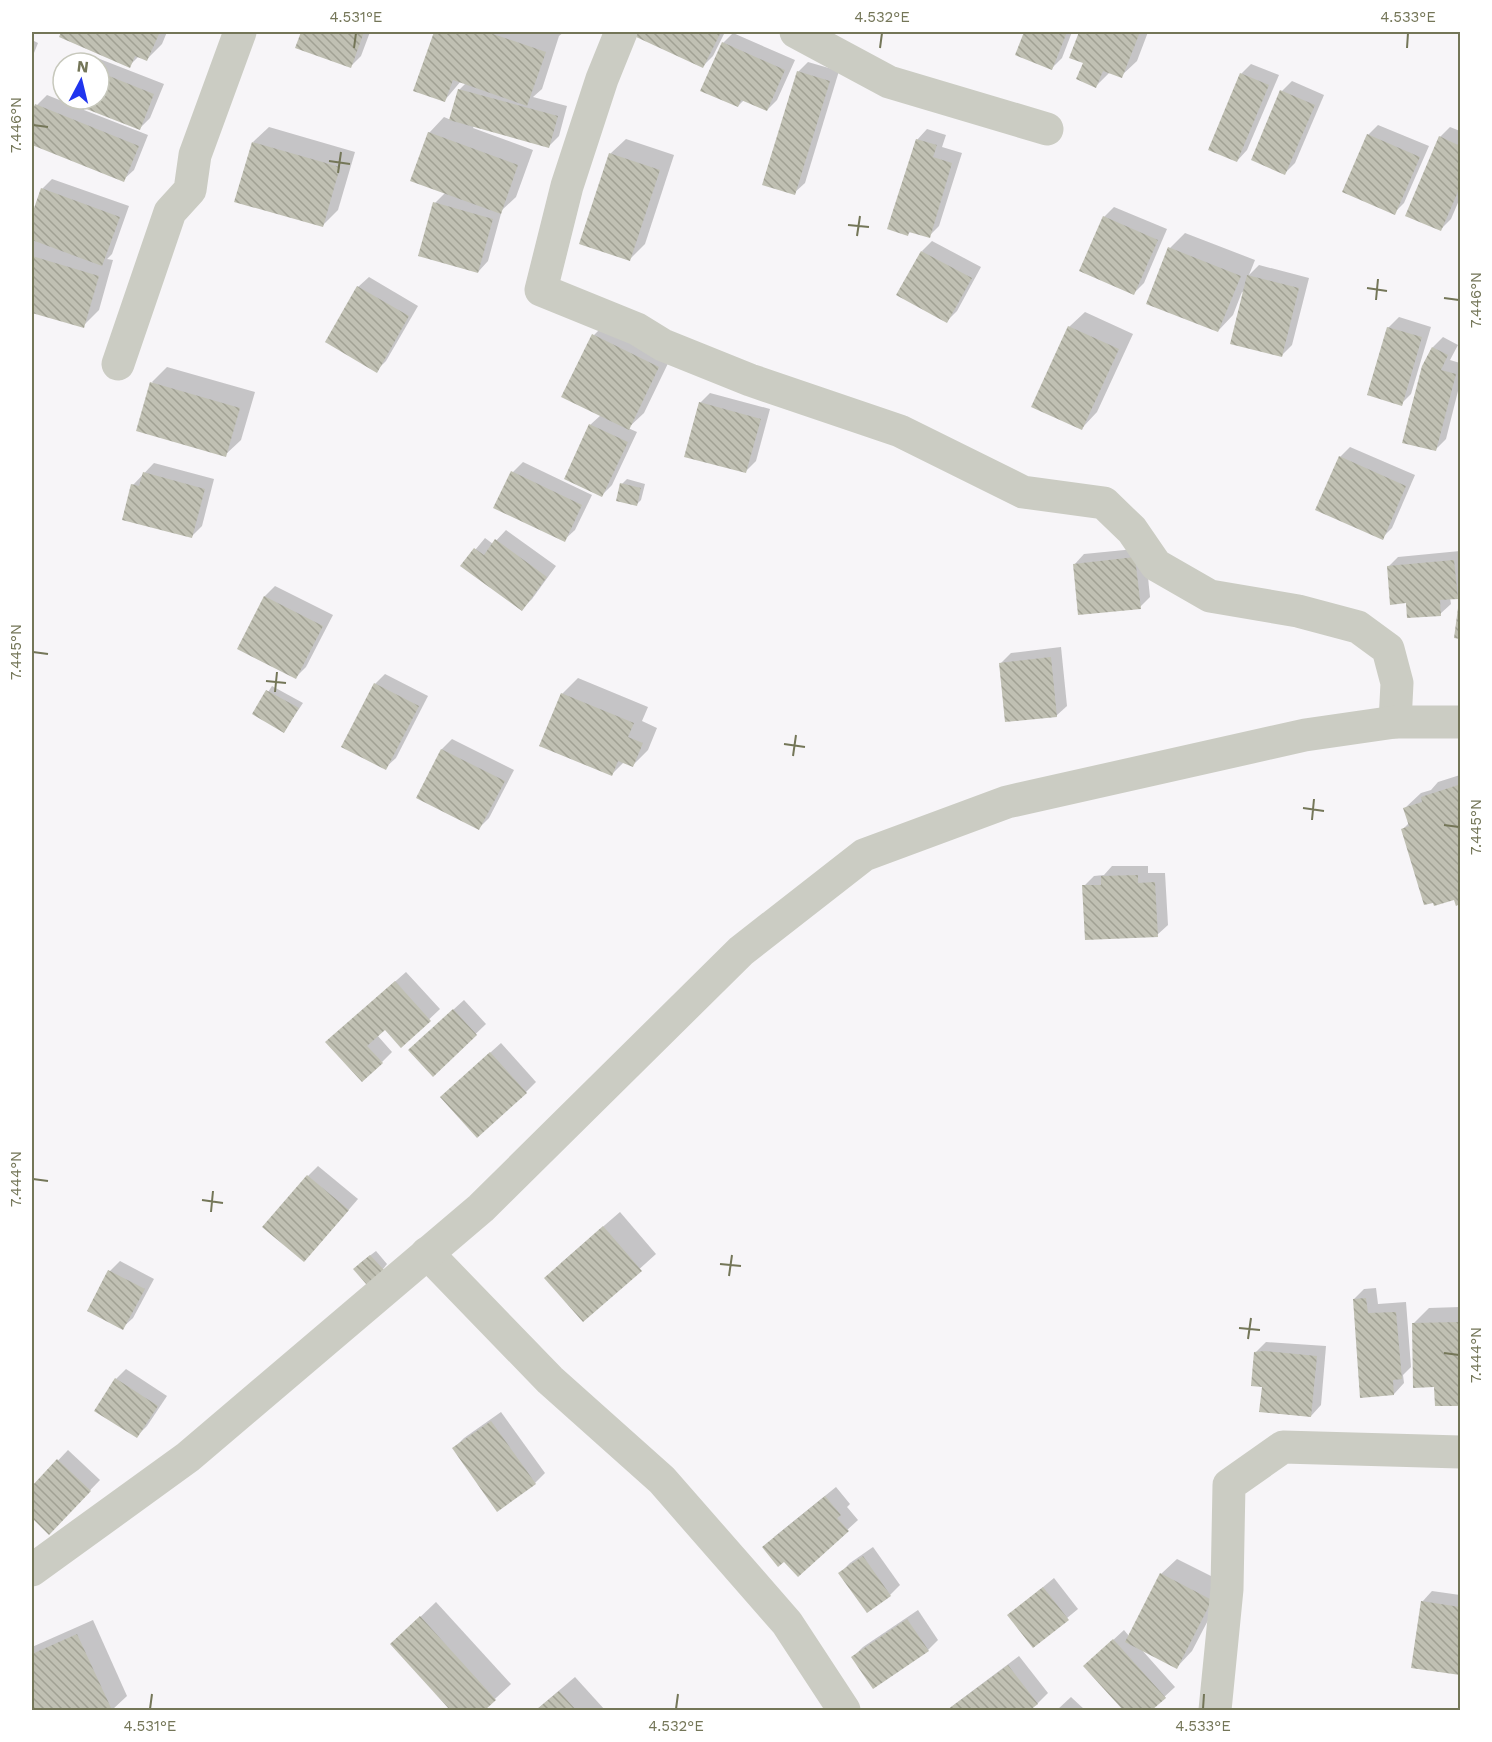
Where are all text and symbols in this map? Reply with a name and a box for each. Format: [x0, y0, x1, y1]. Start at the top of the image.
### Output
text: 4.531°E [330, 8, 382, 26]
text: 4.532°E [854, 8, 910, 26]
text: 4.533°E [1380, 8, 1436, 26]
north arrow [51, 51, 111, 111]
text: N [76, 56, 90, 77]
text: 7.446°N [7, 97, 25, 153]
text: 7.446°N [1467, 272, 1485, 328]
text: 7.445°N [7, 624, 25, 680]
text: 7.445°N [1467, 799, 1485, 855]
text: 7.444°N [7, 1151, 25, 1207]
text: 7.444°N [1467, 1327, 1485, 1383]
text: 4.531°E [124, 1717, 176, 1735]
text: 4.532°E [648, 1717, 704, 1735]
text: 4.533°E [1175, 1717, 1231, 1735]

